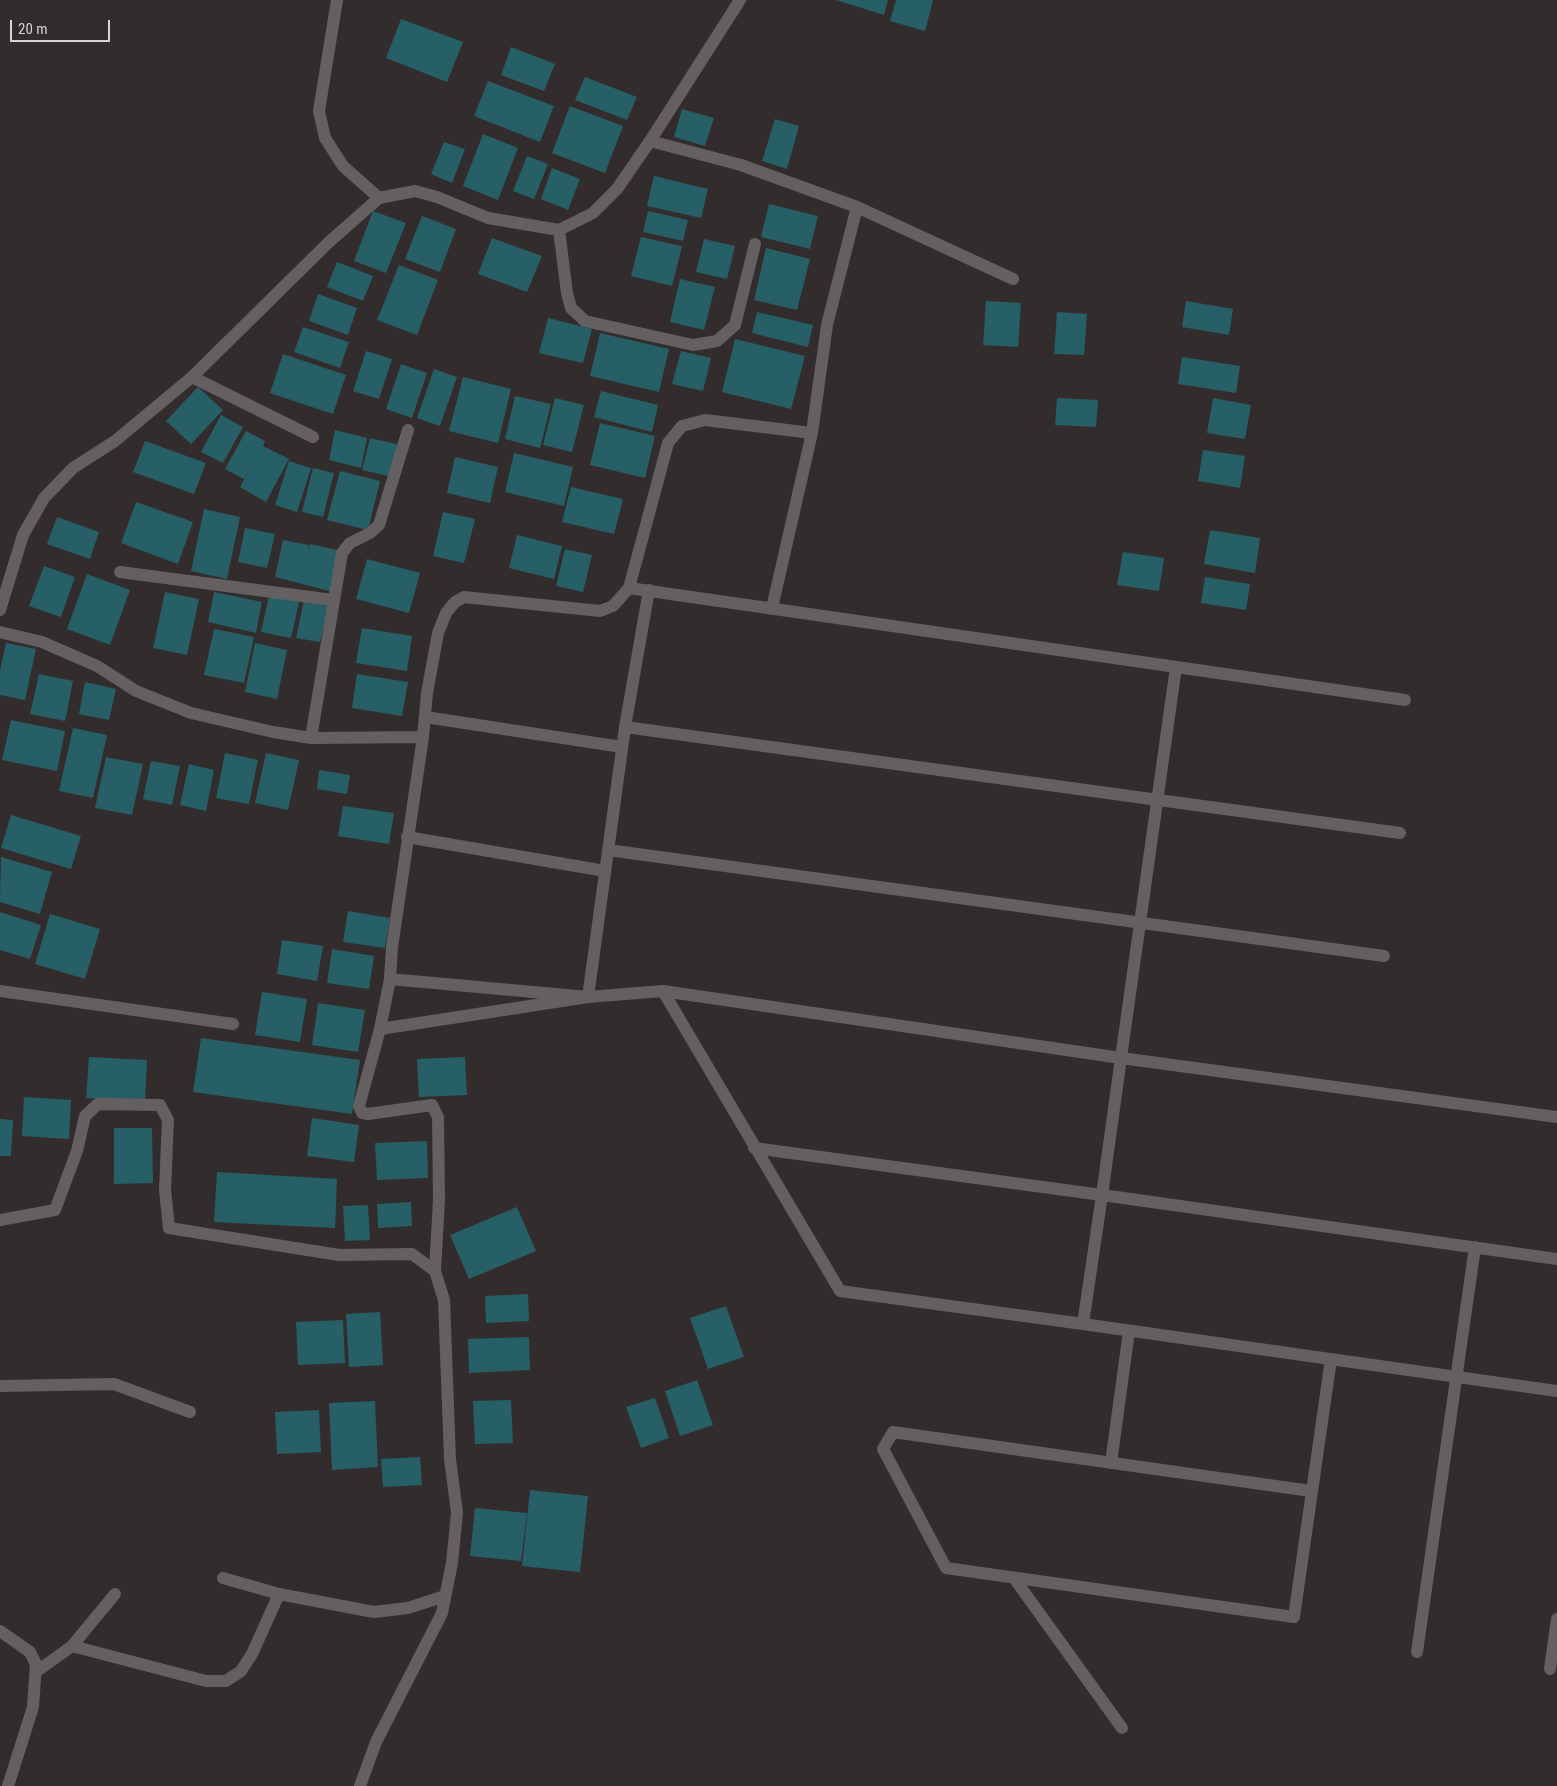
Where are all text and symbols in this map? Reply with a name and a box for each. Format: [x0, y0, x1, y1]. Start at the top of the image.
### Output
scale bar [12, 10, 112, 42]
text: 20 m [18, 20, 48, 38]

